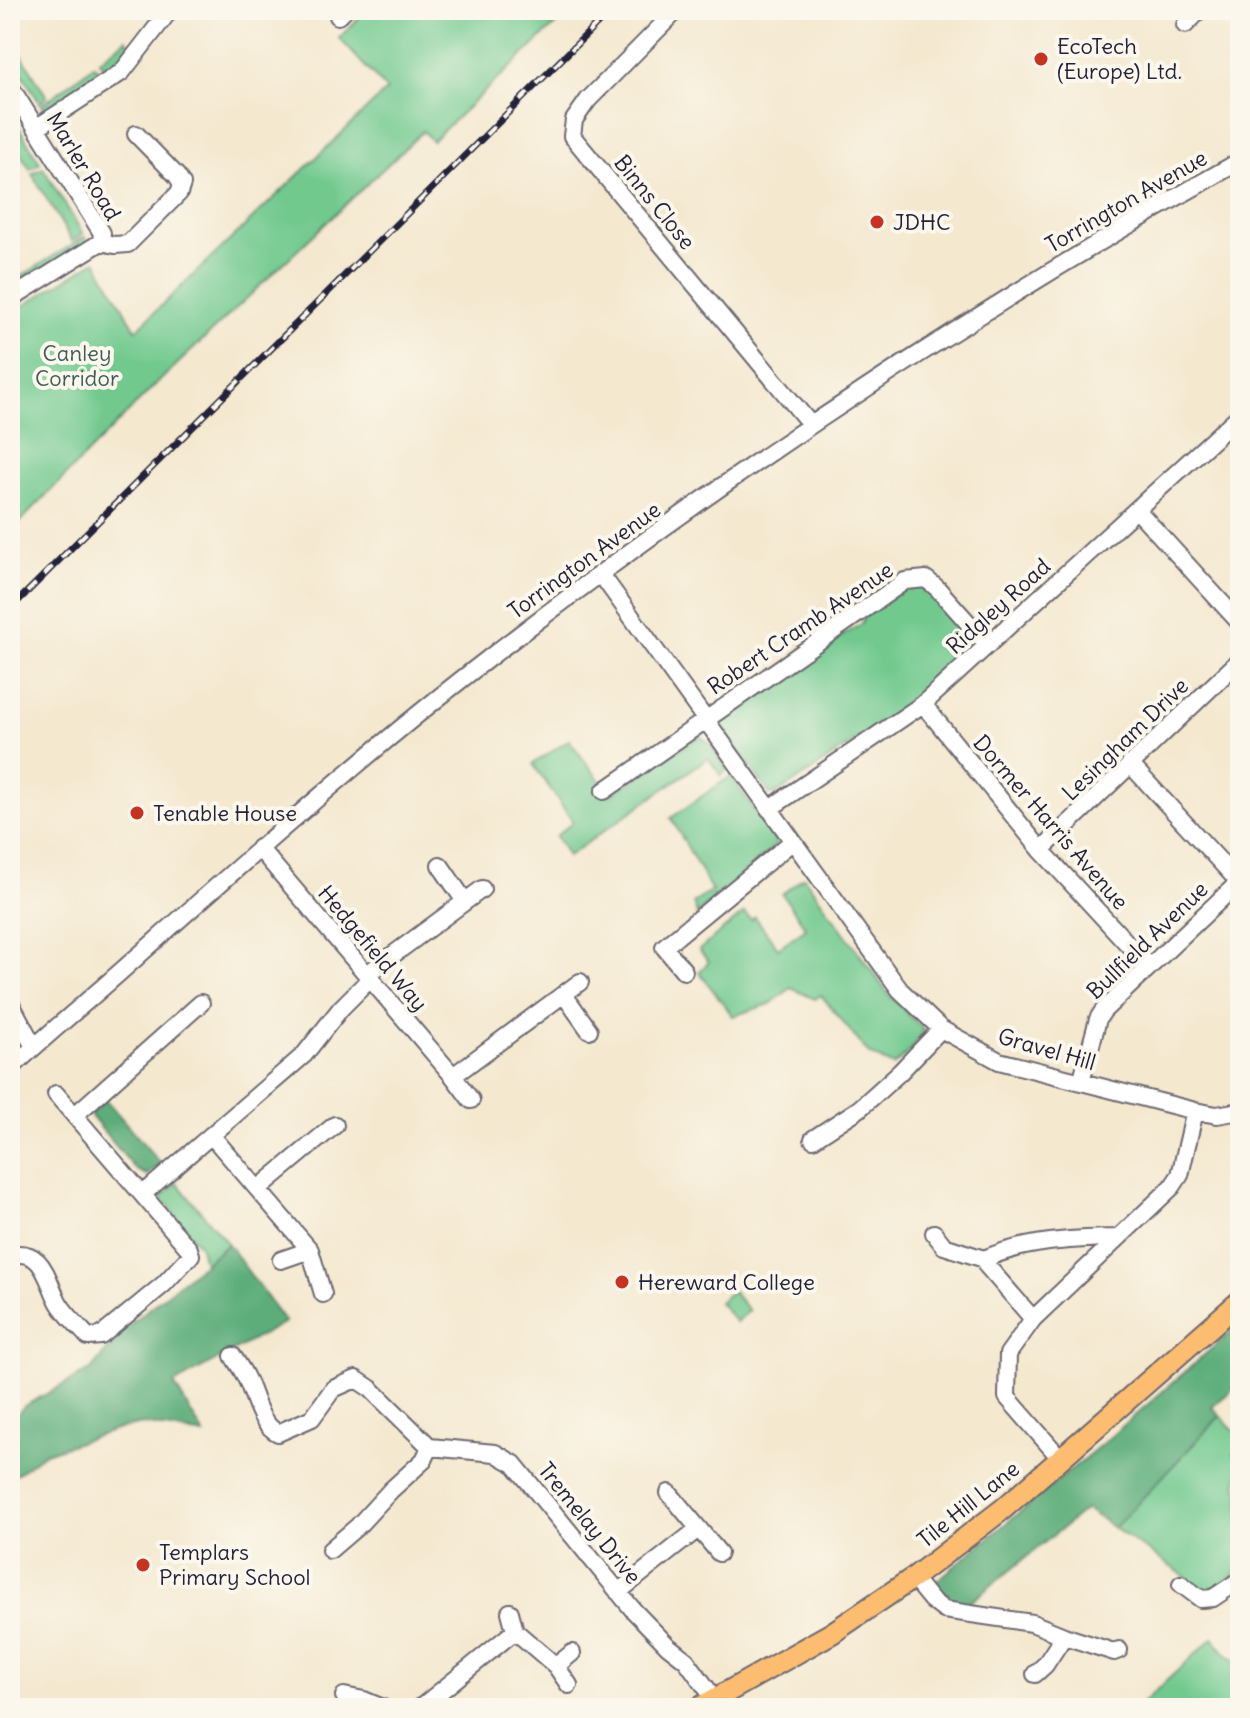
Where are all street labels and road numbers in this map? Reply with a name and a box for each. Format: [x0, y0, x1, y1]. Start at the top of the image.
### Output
street label: Marler Road [41, 107, 127, 225]
street label: Torrington Avenue [1040, 143, 1212, 259]
street label: Binns Close [608, 149, 702, 255]
street label: Torrington Avenue [502, 495, 666, 625]
street label: Ridgley Road [940, 552, 1056, 660]
street label: Robert Cramb Avenue [702, 555, 898, 701]
street label: Lesingham Drive [1056, 672, 1194, 806]
street label: Dormer Harris Avenue [967, 729, 1135, 915]
street label: Bullfield Avenue [1080, 875, 1214, 1005]
street label: Hedgefield Way [312, 879, 434, 1017]
street label: Gravel Hill [995, 1022, 1099, 1076]
street label: Tile Hill Lane [911, 1454, 1025, 1554]
street label: Tremelay Drive [532, 1456, 648, 1590]

